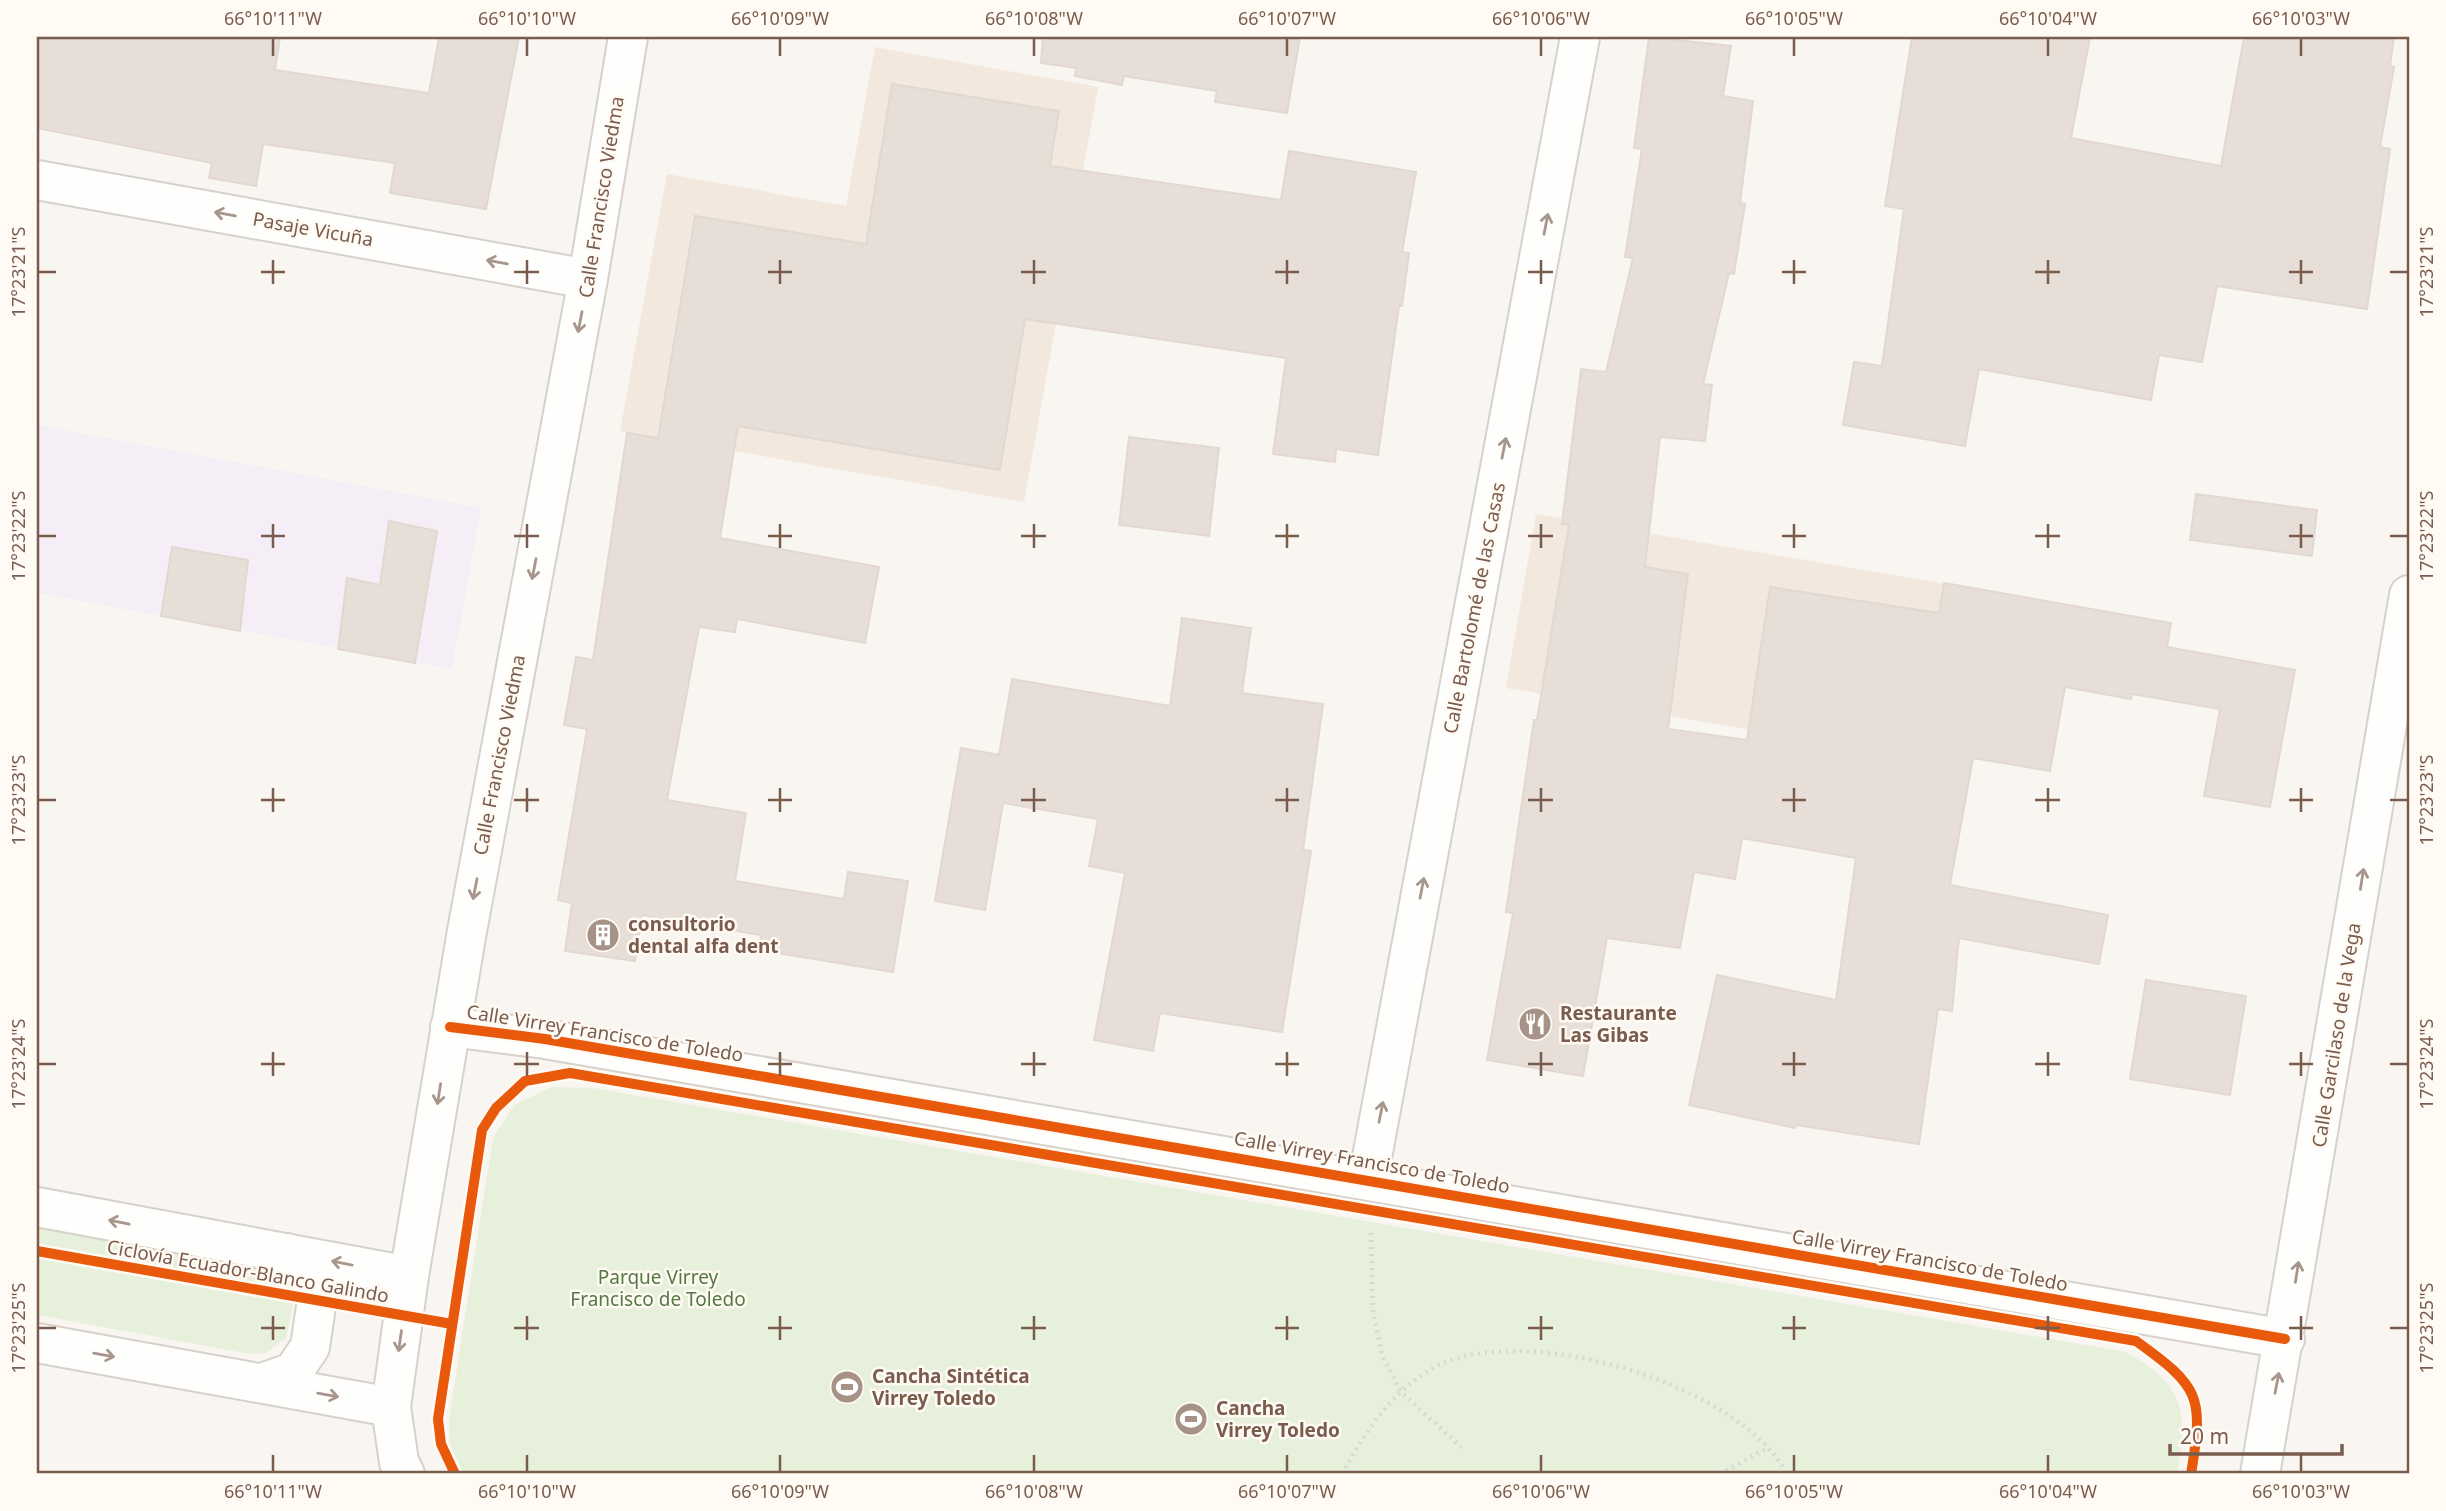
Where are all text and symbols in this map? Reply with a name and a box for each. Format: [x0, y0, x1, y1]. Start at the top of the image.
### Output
text: 66°10'11"W [224, 6, 322, 30]
text: 66°10'10"W [478, 6, 576, 30]
text: 66°10'09"W [731, 6, 829, 30]
text: 66°10'08"W [985, 6, 1083, 30]
text: 66°10'07"W [1238, 6, 1336, 30]
text: 66°10'06"W [1492, 6, 1590, 30]
text: 66°10'05"W [1745, 6, 1843, 30]
text: 66°10'04"W [1999, 6, 2097, 30]
text: 66°10'03"W [2252, 6, 2350, 30]
street label: Calle Francisco Viedma [572, 94, 630, 300]
street label: Pasaje Vicuña [251, 206, 375, 252]
one-way arrow [214, 207, 237, 220]
one-way arrow [1539, 213, 1553, 236]
text: 17°23'21"S [6, 227, 30, 317]
text: 17°23'21"S [2414, 227, 2438, 317]
one-way arrow [486, 255, 509, 268]
one-way arrow [573, 310, 586, 332]
one-way arrow [1498, 437, 1511, 460]
street label: Calle Bartolomé de las Casas [1437, 480, 1511, 736]
text: 17°23'22"S [6, 491, 30, 581]
text: 17°23'22"S [2414, 491, 2438, 581]
one-way arrow [527, 557, 540, 580]
street label: Calle Francisco Viedma [467, 653, 531, 857]
text: 17°23'23"S [6, 755, 30, 845]
text: 17°23'23"S [2414, 755, 2438, 845]
one-way arrow [2356, 868, 2369, 890]
one-way arrow [467, 877, 481, 900]
one-way arrow [1416, 877, 1430, 900]
place label: consultorio dental alfa dent [628, 911, 779, 959]
building icon: consultorio dental alfa dent [584, 916, 622, 954]
street label: Calle Garcilaso de la Vega [2305, 921, 2367, 1149]
street label: Calle Virrey Francisco de Toledo [465, 998, 745, 1068]
place label: Restaurante Las Gibas [1560, 1000, 1677, 1048]
restaurant icon: Restaurante Las Gibas [1516, 1005, 1554, 1043]
text: 17°23'24"S [6, 1019, 30, 1109]
text: 17°23'24"S [2414, 1019, 2438, 1109]
one-way arrow [432, 1082, 445, 1105]
one-way arrow [1375, 1101, 1388, 1124]
street label: Calle Virrey Francisco de Toledo [1232, 1125, 1512, 1199]
one-way arrow [108, 1214, 131, 1228]
street label: Calle Virrey Francisco de Toledo [1790, 1223, 2070, 1297]
street label: Ciclovía Ecuador-Blanco Galindo [105, 1233, 391, 1309]
one-way arrow [331, 1255, 354, 1269]
one-way arrow [2291, 1261, 2304, 1284]
park label: Parque Virrey Francisco de Toledo [570, 1264, 746, 1312]
text: 17°23'25"S [6, 1283, 30, 1373]
text: 17°23'25"S [2414, 1283, 2438, 1373]
one-way arrow [394, 1330, 407, 1352]
one-way arrow [92, 1349, 115, 1362]
place label: Cancha Sintética Virrey Toledo [872, 1363, 1030, 1411]
sports icon: Cancha Sintética Virrey Toledo [828, 1368, 866, 1406]
one-way arrow [2271, 1372, 2285, 1395]
one-way arrow [316, 1389, 339, 1403]
place label: Cancha Virrey Toledo [1216, 1395, 1340, 1443]
sports icon: Cancha Virrey Toledo [1172, 1400, 1210, 1438]
scale bar [2170, 1413, 2341, 1457]
text: 20 m [2180, 1422, 2229, 1450]
text: 66°10'11"W [224, 1479, 322, 1503]
text: 66°10'10"W [478, 1479, 576, 1503]
text: 66°10'09"W [731, 1479, 829, 1503]
text: 66°10'08"W [985, 1479, 1083, 1503]
text: 66°10'07"W [1238, 1479, 1336, 1503]
text: 66°10'06"W [1492, 1479, 1590, 1503]
text: 66°10'05"W [1745, 1479, 1843, 1503]
text: 66°10'04"W [1999, 1479, 2097, 1503]
text: 66°10'03"W [2252, 1479, 2350, 1503]

